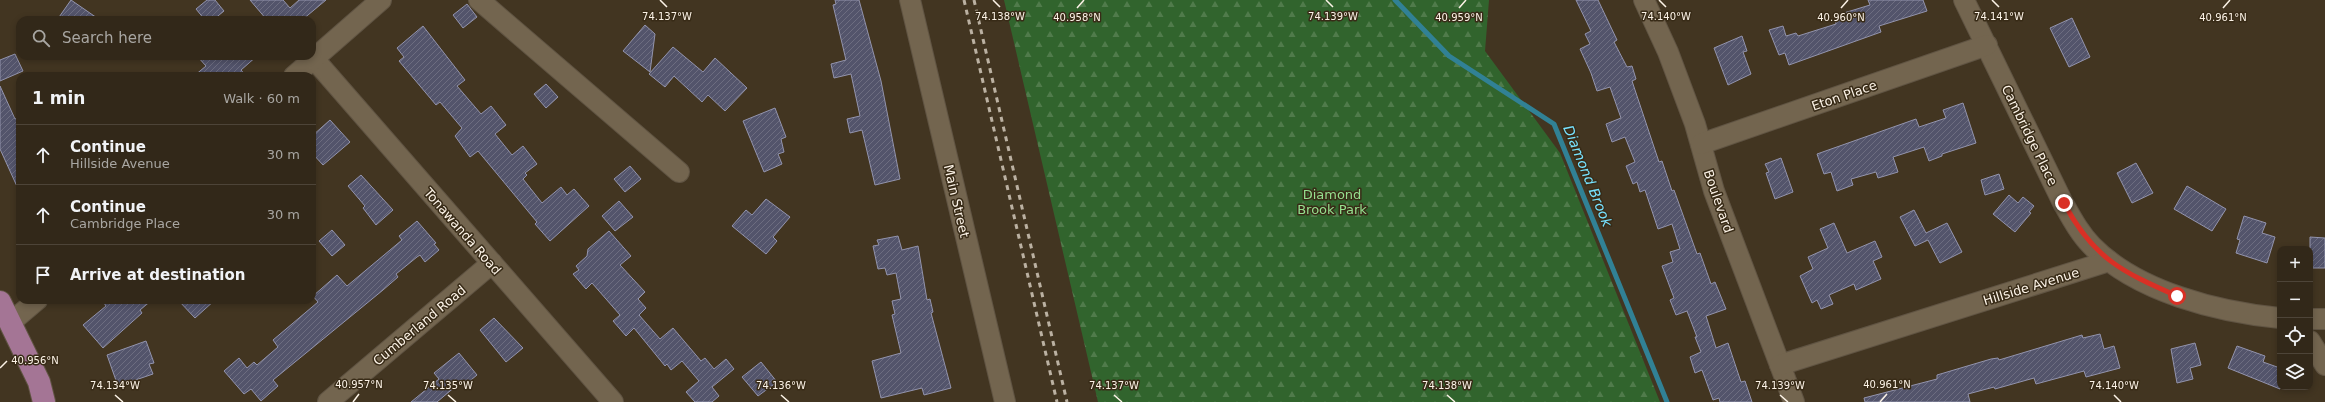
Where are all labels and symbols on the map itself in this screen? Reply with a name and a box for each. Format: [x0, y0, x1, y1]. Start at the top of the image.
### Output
text: 74.137°W [642, 11, 692, 22]
text: 74.138°W [975, 11, 1025, 22]
text: 74.139°W [1308, 11, 1358, 22]
text: 74.140°W [1641, 11, 1691, 22]
text: 74.141°W [1974, 11, 2024, 22]
text: 40.958°N [1053, 12, 1101, 23]
text: 40.959°N [1435, 12, 1483, 23]
text: 40.960°N [1817, 12, 1865, 23]
text: 40.961°N [2199, 12, 2247, 23]
street label: Eton Place [1809, 77, 1879, 114]
street label: Cambridge Place [1999, 82, 2060, 188]
water label: Diamond Brook [1560, 123, 1616, 230]
street label: Main Street [941, 163, 972, 239]
street label: Boulevard [1701, 168, 1736, 235]
street label: Tonawanda Road [420, 184, 504, 278]
park label: Diamond Brook Park [1297, 187, 1367, 217]
route end [2055, 194, 2073, 212]
street label: Hillside Avenue [1981, 265, 2081, 308]
street label: Cumberland Road [370, 282, 469, 369]
route start [2168, 287, 2186, 305]
text: 40.956°N [11, 355, 59, 366]
text: 40.957°N [335, 379, 383, 390]
text: 40.961°N [1863, 379, 1911, 390]
text: 74.134°W [90, 380, 140, 391]
text: 74.135°W [423, 380, 473, 391]
text: 74.136°W [756, 380, 806, 391]
text: 74.137°W [1089, 380, 1139, 391]
text: 74.138°W [1422, 380, 1472, 391]
text: 74.139°W [1755, 380, 1805, 391]
text: 74.140°W [2089, 380, 2139, 391]

